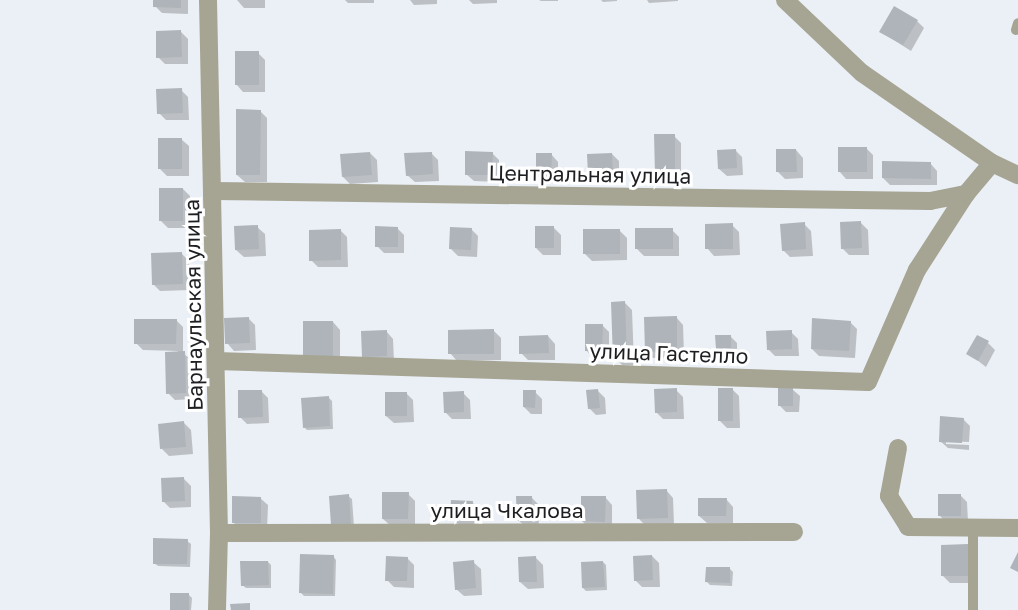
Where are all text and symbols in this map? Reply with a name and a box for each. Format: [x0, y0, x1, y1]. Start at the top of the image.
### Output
street label: Центральная улица [488, 160, 692, 188]
street label: Барнаульская улица [179, 199, 207, 411]
street label: улица Гастелло [589, 338, 749, 368]
street label: улица Чкалова [430, 497, 584, 523]

